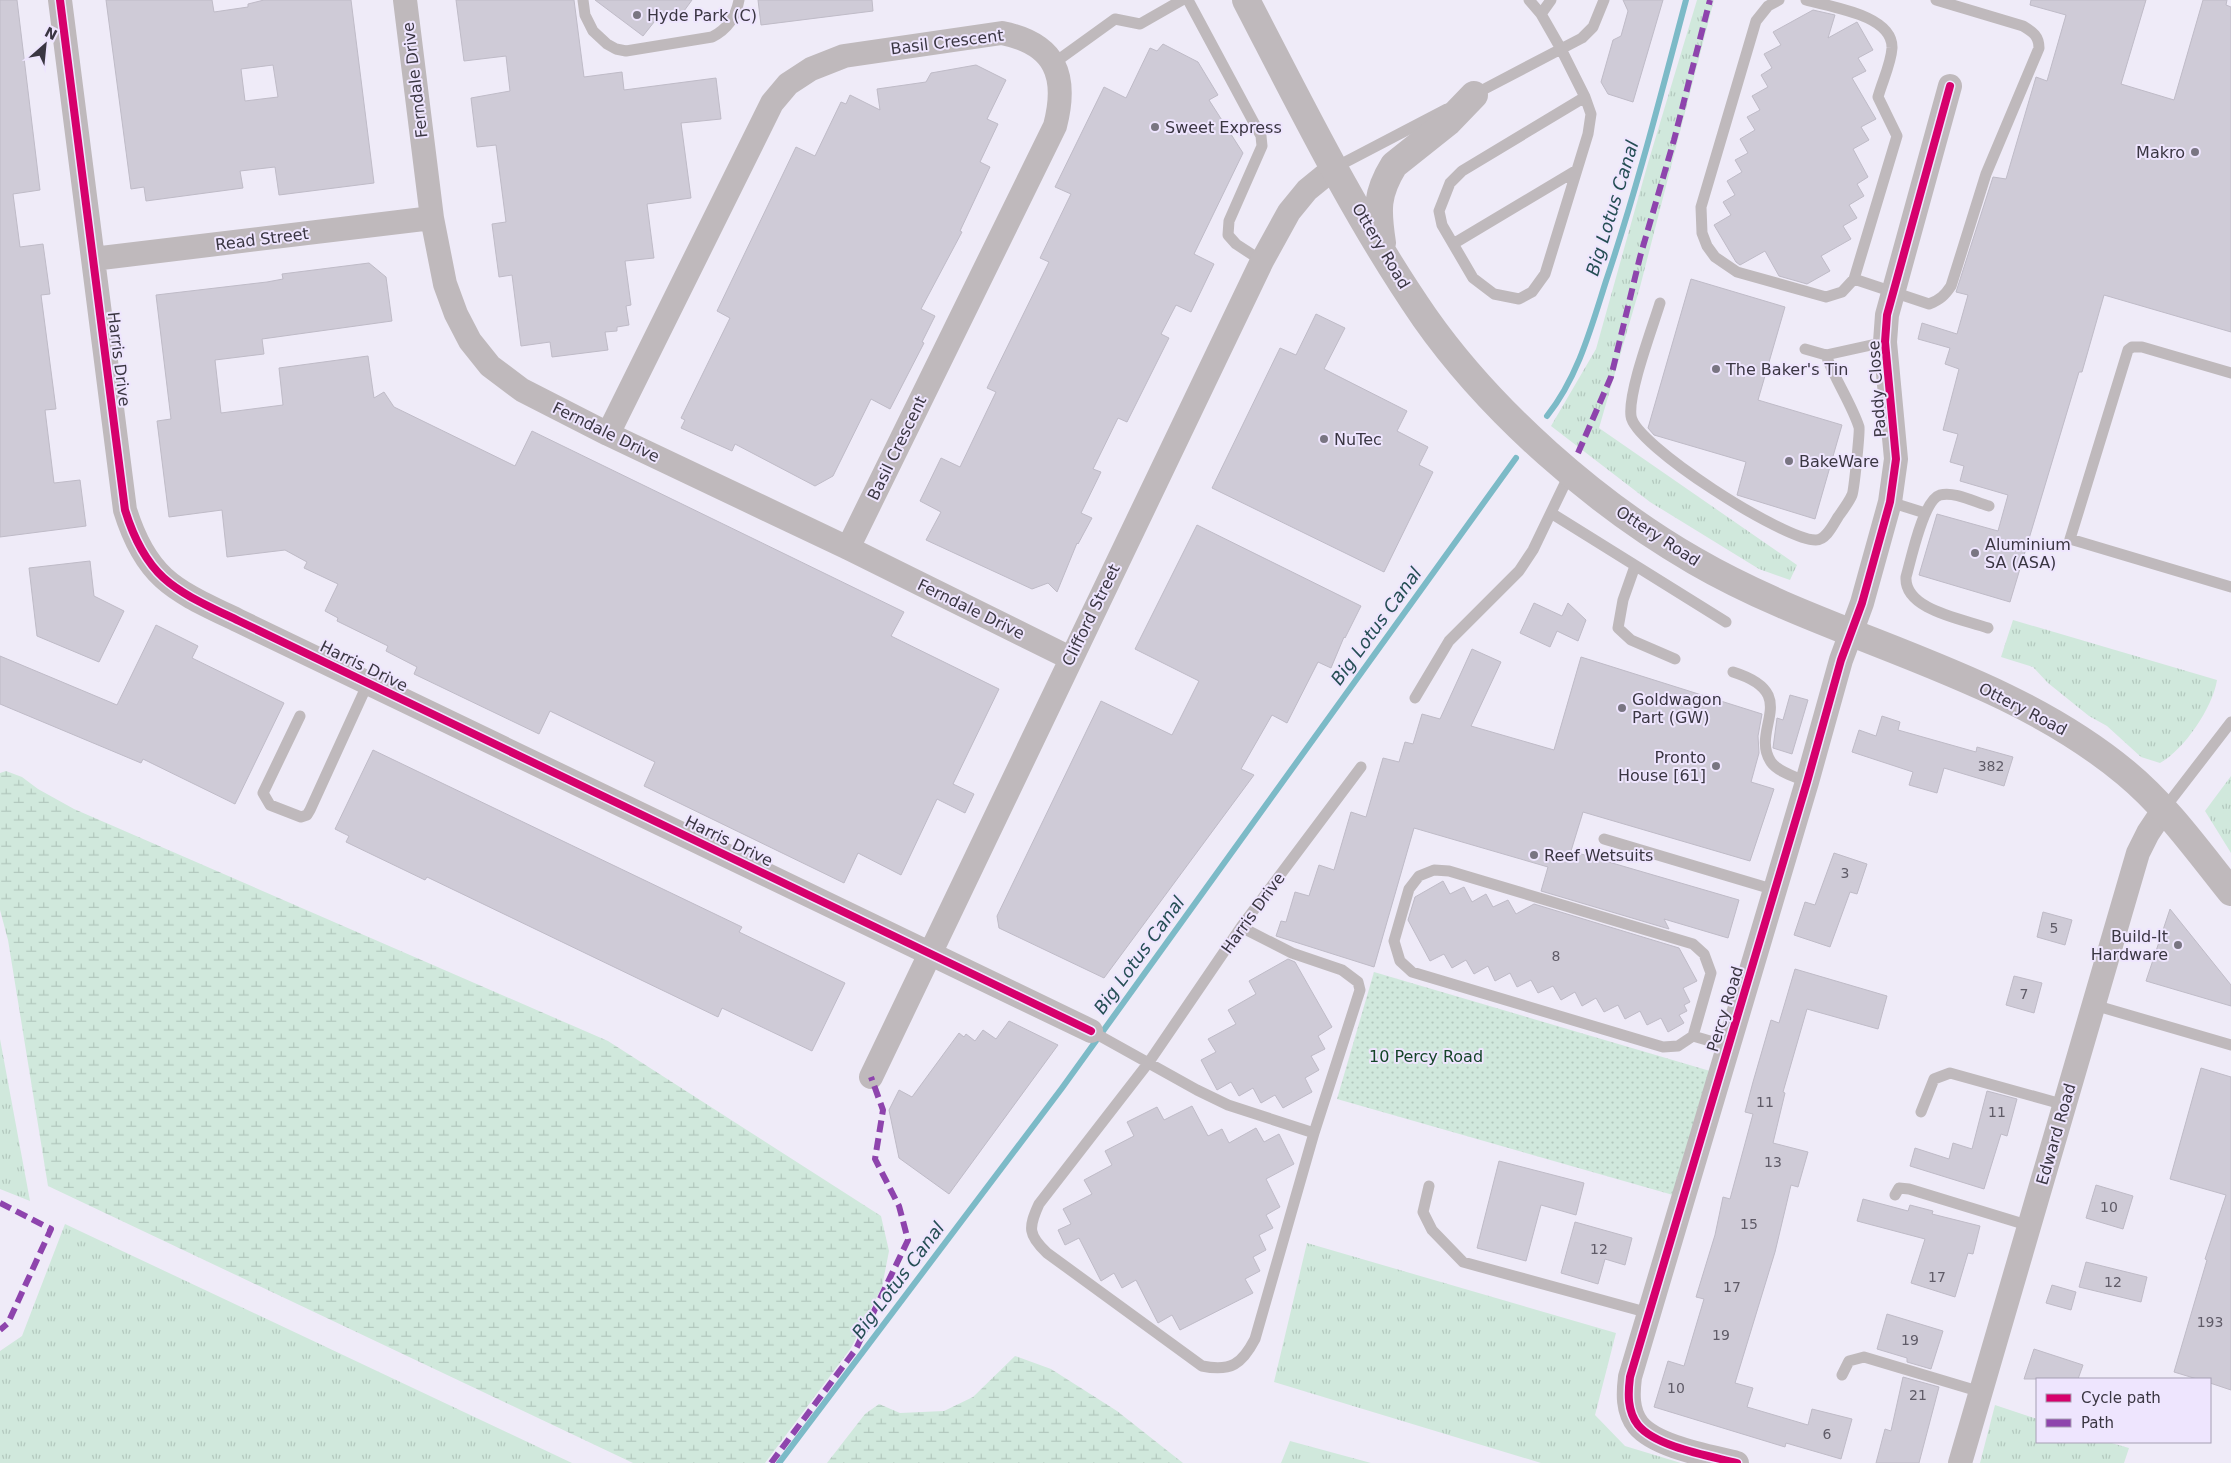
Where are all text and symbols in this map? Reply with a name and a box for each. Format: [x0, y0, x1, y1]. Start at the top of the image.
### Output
place label: Hyde Park (C) [647, 6, 757, 25]
marker: Hyde Park (C) [631, 9, 643, 21]
north arrow [20, 20, 70, 70]
street label: Ferndale Drive [398, 21, 432, 139]
text: N [42, 24, 60, 43]
street label: Basil Crescent [889, 26, 1005, 58]
place label: Sweet Express [1165, 118, 1282, 137]
marker: Sweet Express [1149, 121, 1161, 133]
water label: Big Lotus Canal [1581, 138, 1643, 278]
place label: Makro [2136, 143, 2185, 162]
marker: Makro [2189, 146, 2201, 158]
street label: Ottery Road [1348, 200, 1414, 292]
street label: Read Street [214, 224, 310, 254]
street label: Harris Drive [104, 311, 134, 407]
street label: Paddy Close [1864, 340, 1890, 438]
place label: The Baker's Tin [1725, 360, 1848, 379]
marker: The Baker's Tin [1710, 363, 1722, 375]
street label: Basil Crescent [864, 393, 930, 503]
street label: Ferndale Drive [549, 398, 663, 466]
place label: NuTec [1334, 430, 1382, 449]
marker: NuTec [1318, 433, 1330, 445]
place label: BakeWare [1799, 452, 1879, 471]
marker: BakeWare [1783, 455, 1795, 467]
street label: Ottery Road [1612, 502, 1704, 570]
place label: Aluminium SA (ASA) [1985, 535, 2071, 572]
marker: Aluminium SA (ASA) [1969, 547, 1981, 559]
street label: Clifford Street [1058, 561, 1124, 669]
water label: Big Lotus Canal [1326, 563, 1426, 689]
street label: Ferndale Drive [914, 575, 1028, 643]
street label: Harris Drive [317, 637, 411, 695]
street label: Ottery Road [1976, 679, 2070, 739]
place label: Goldwagon Part (GW) [1632, 690, 1722, 727]
marker: Goldwagon Part (GW) [1616, 702, 1628, 714]
place label: Pronto House [61] [1618, 748, 1706, 785]
house number: 382 [1978, 758, 2004, 774]
marker: Pronto House [61] [1710, 760, 1722, 772]
street label: Harris Drive [682, 812, 776, 870]
place label: Reef Wetsuits [1544, 846, 1653, 865]
marker: Reef Wetsuits [1528, 849, 1540, 861]
house number: 3 [1841, 865, 1849, 881]
street label: Harris Drive [1217, 869, 1289, 957]
water label: Big Lotus Canal [1089, 892, 1189, 1018]
house number: 5 [2050, 920, 2058, 936]
place label: Build-It Hardware [2091, 927, 2168, 964]
marker: Build-It Hardware [2172, 939, 2184, 951]
house number: 8 [1552, 948, 1560, 964]
street label: Percy Road [1703, 964, 1747, 1054]
house number: 7 [2020, 986, 2028, 1002]
park label: 10 Percy Road [1369, 1047, 1483, 1066]
street label: Edward Road [2032, 1081, 2080, 1187]
house number: 11 [1756, 1094, 1774, 1110]
house number: 11 [1988, 1104, 2006, 1120]
house number: 13 [1764, 1154, 1782, 1170]
house number: 10 [2100, 1199, 2118, 1215]
house number: 15 [1740, 1216, 1758, 1232]
water label: Big Lotus Canal [847, 1218, 949, 1342]
house number: 12 [1590, 1241, 1608, 1257]
house number: 17 [1928, 1269, 1946, 1285]
house number: 12 [2104, 1274, 2122, 1290]
house number: 17 [1723, 1279, 1741, 1295]
house number: 193 [2197, 1314, 2223, 1330]
house number: 19 [1712, 1327, 1730, 1343]
house number: 19 [1901, 1332, 1919, 1348]
legend [2036, 1378, 2211, 1443]
house number: 10 [1667, 1380, 1685, 1396]
house number: 21 [1909, 1387, 1927, 1403]
text: Cycle path [2081, 1389, 2161, 1407]
text: Path [2081, 1414, 2114, 1432]
house number: 6 [1823, 1426, 1832, 1442]

